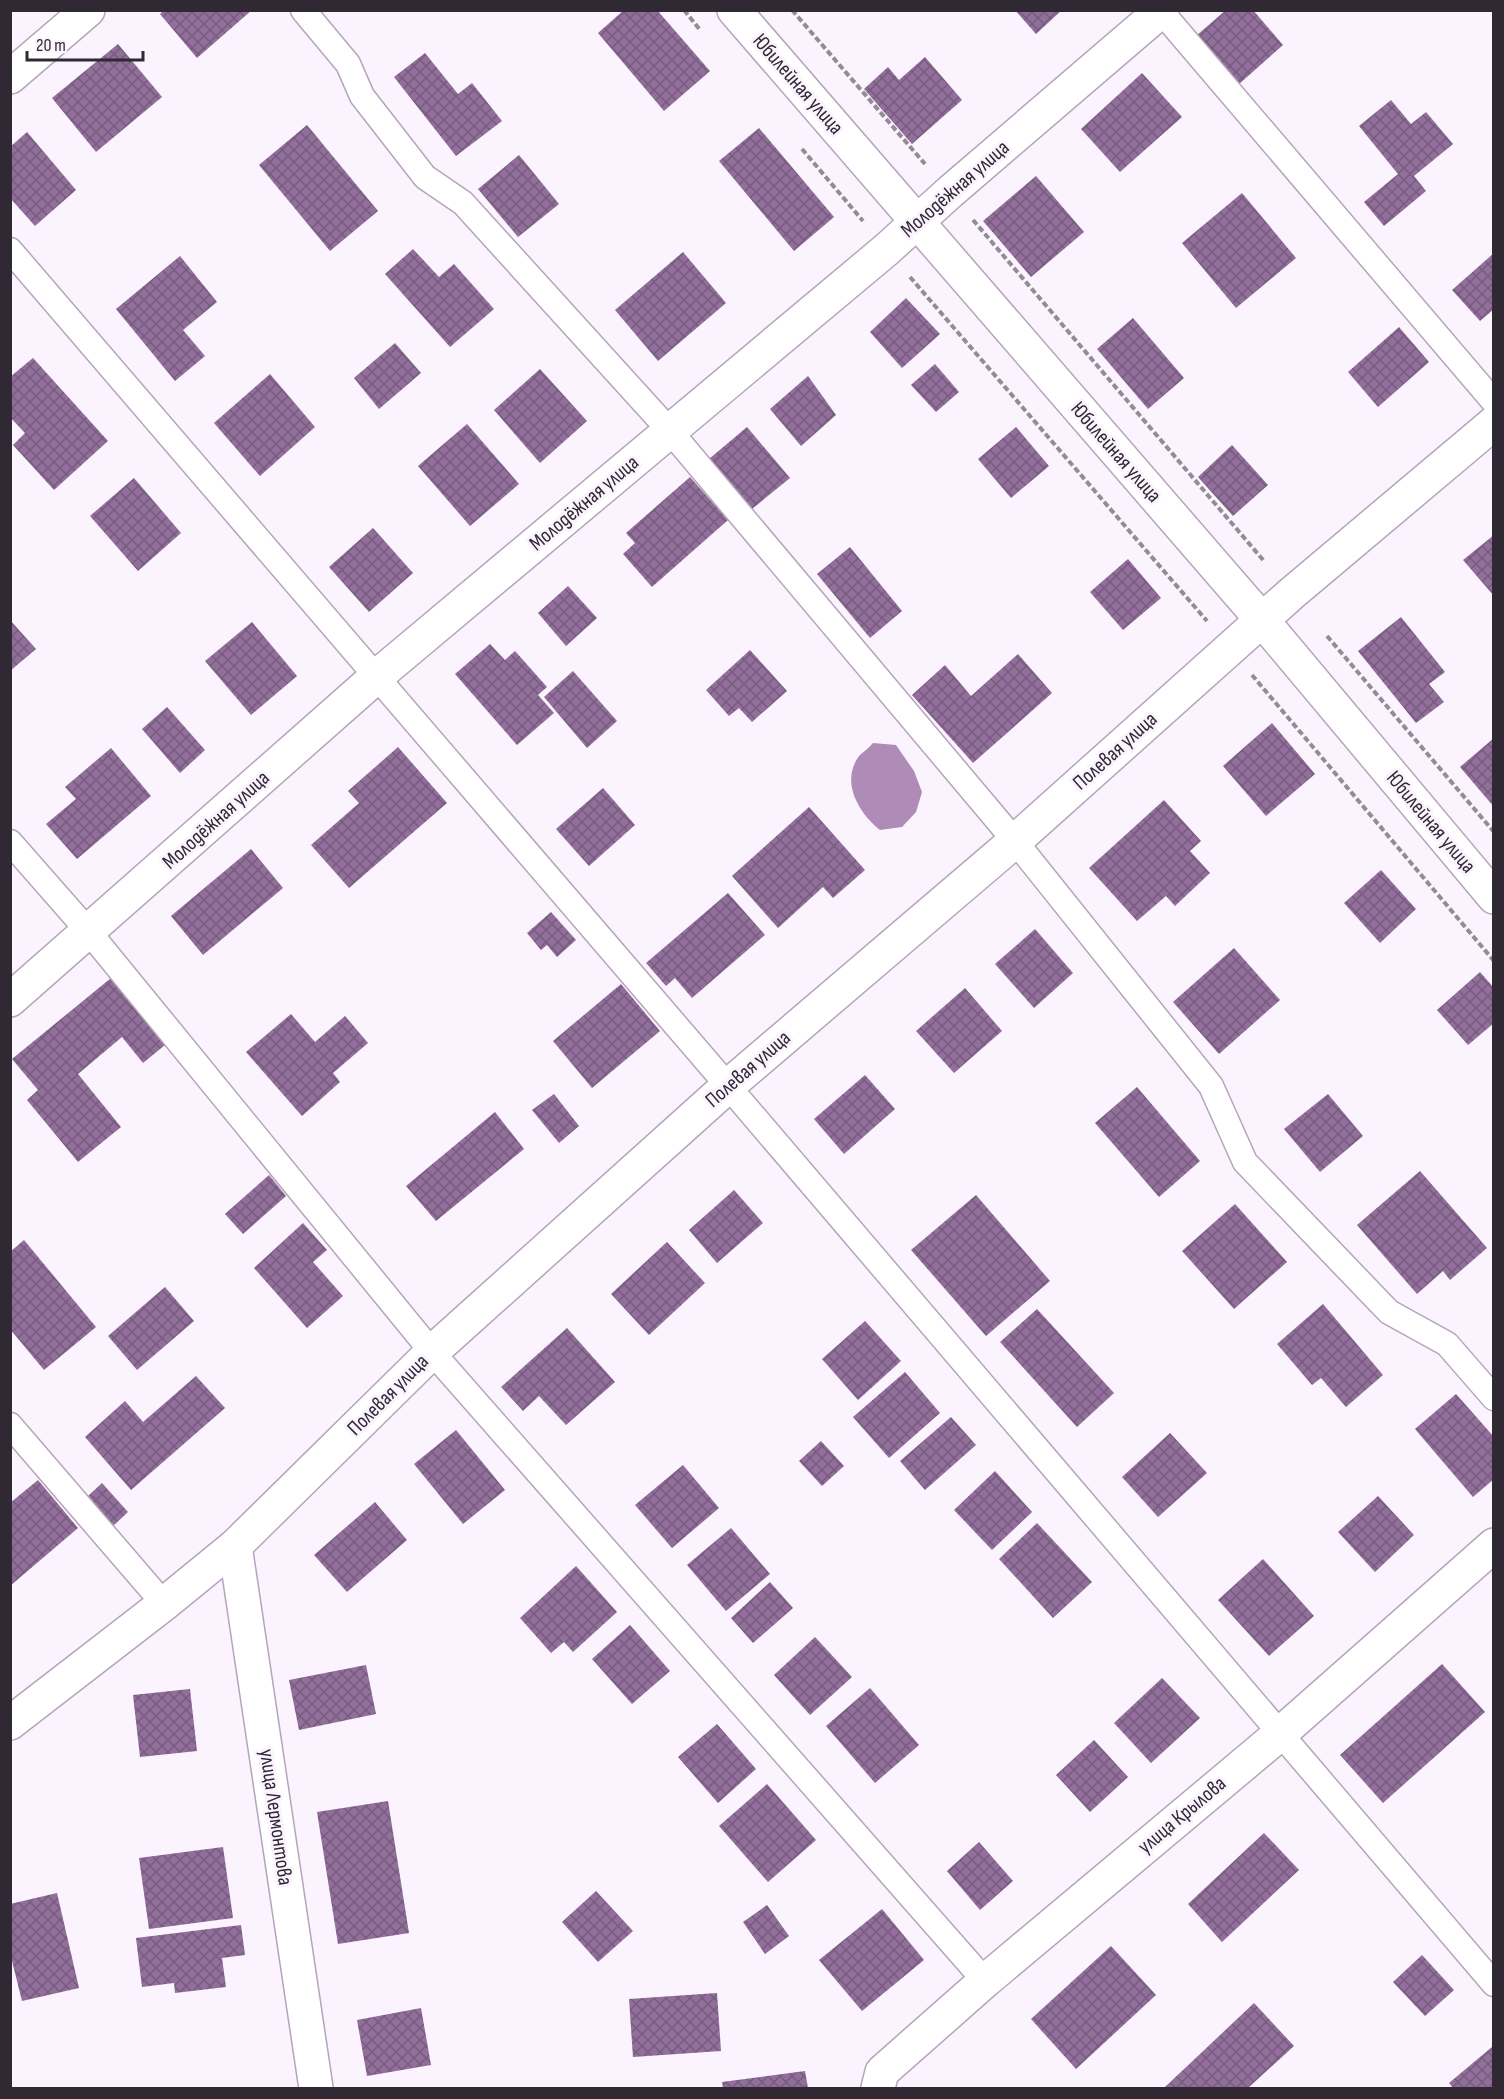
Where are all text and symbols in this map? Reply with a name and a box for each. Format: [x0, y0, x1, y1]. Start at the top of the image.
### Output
scale bar [27, 24, 142, 62]
street label: Юбилейная улица [747, 28, 849, 140]
text: 20 m [36, 35, 66, 56]
street label: Молодёжная улица [896, 135, 1014, 243]
street label: Юбилейная улица [1065, 396, 1167, 508]
street label: Молодёжная улица [524, 450, 644, 556]
street label: Полевая улица [1068, 707, 1162, 795]
street label: Молодёжная улица [157, 765, 275, 875]
street label: Юбилейная улица [1381, 766, 1481, 878]
street label: Полевая улица [700, 1025, 796, 1113]
street label: Полевая улица [342, 1349, 434, 1441]
street label: улица Лермонтова [254, 1747, 298, 1887]
street label: улица Крылова [1133, 1771, 1231, 1859]

